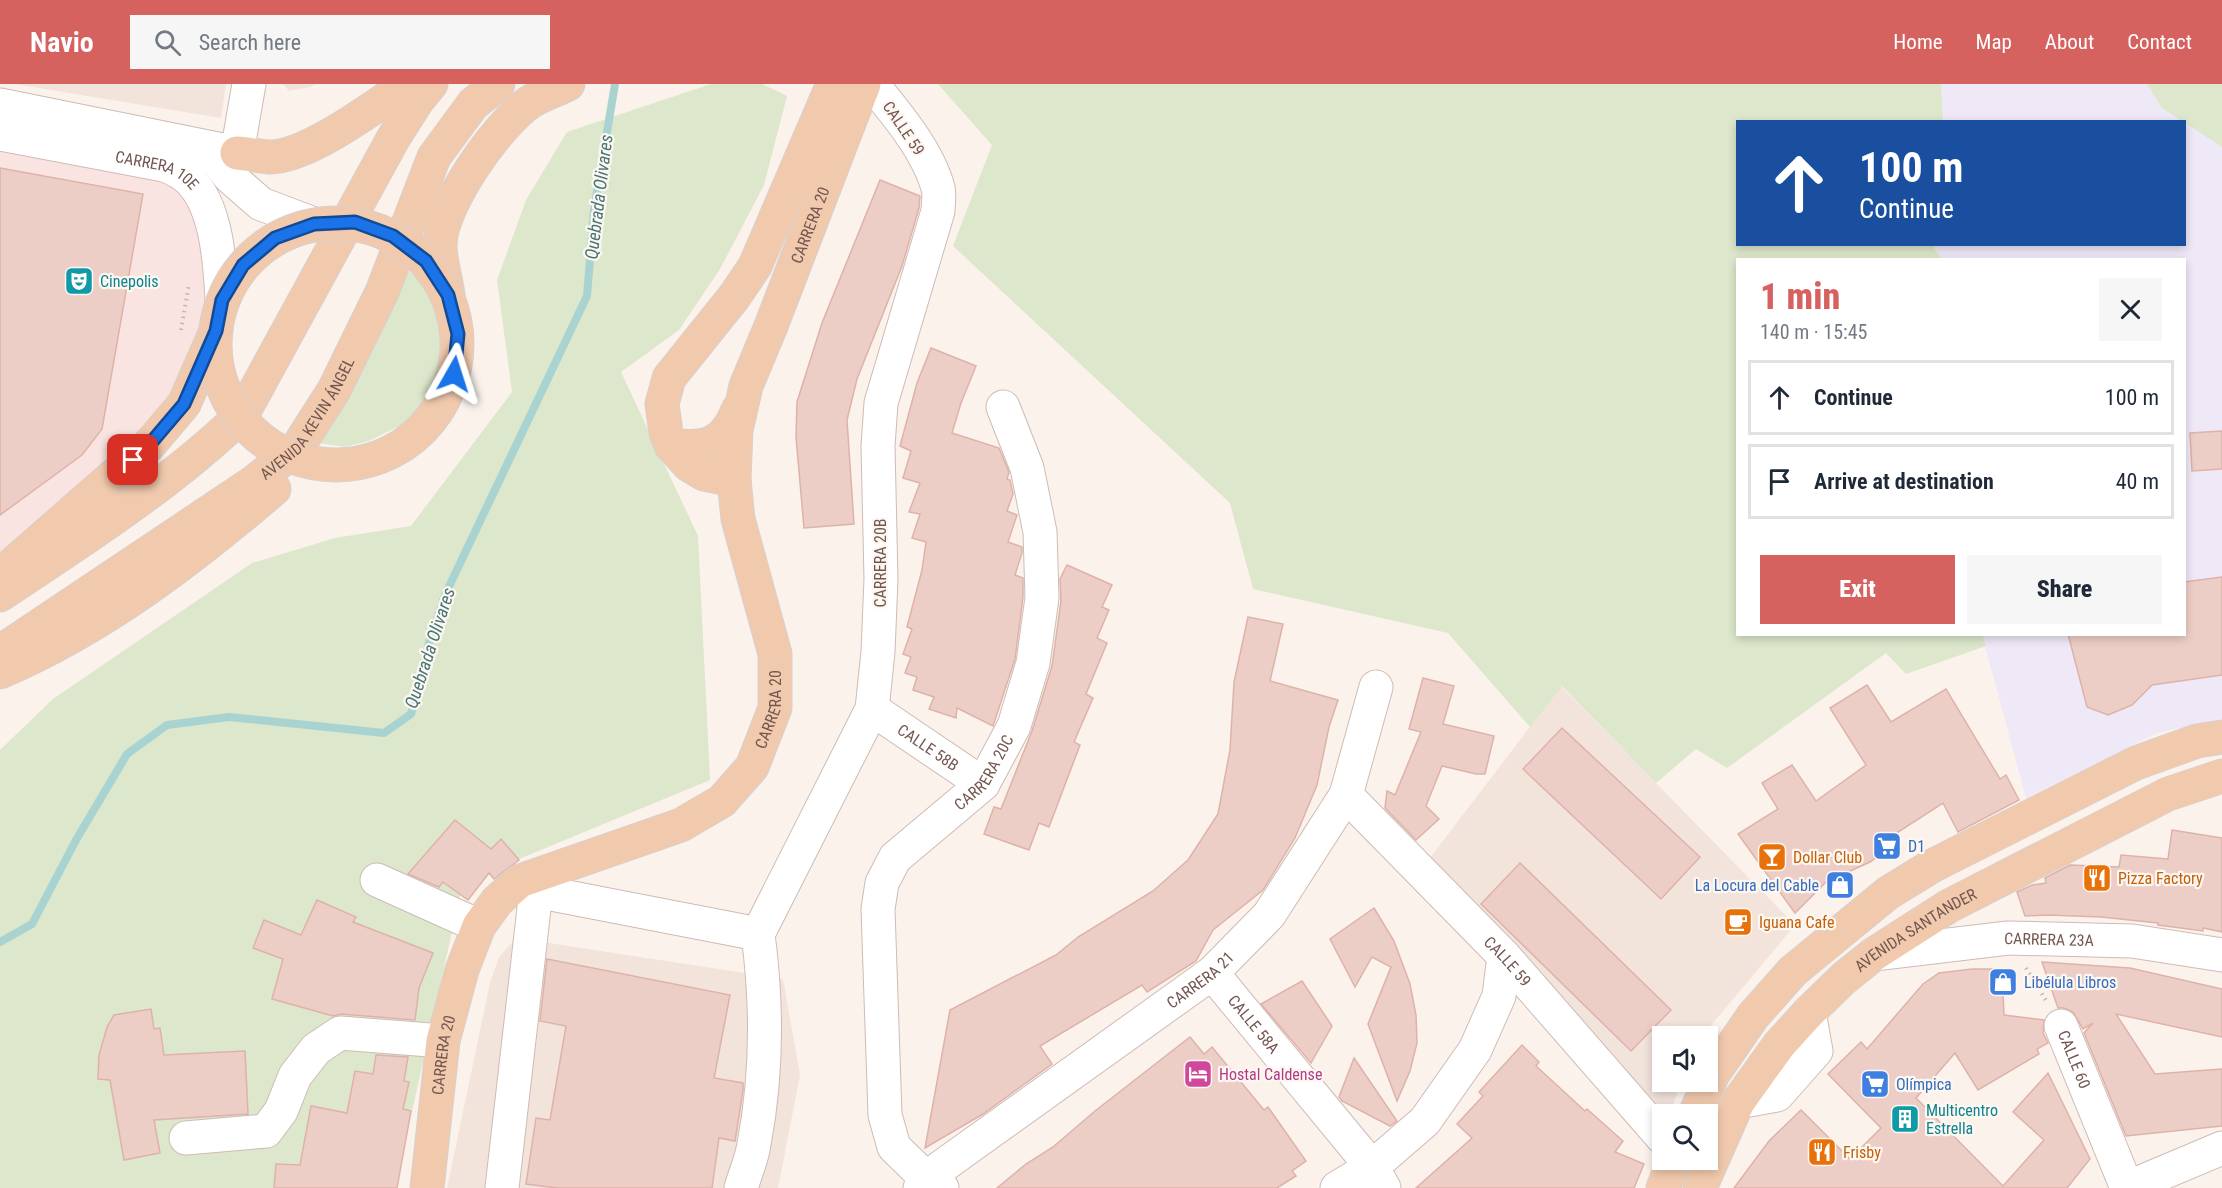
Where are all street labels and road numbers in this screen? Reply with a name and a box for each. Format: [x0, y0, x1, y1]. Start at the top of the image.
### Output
street label: CALLE 59 [879, 98, 928, 159]
street label: CARRERA 10E [114, 147, 203, 193]
street label: CARRERA 20 [787, 184, 834, 266]
street label: AVENIDA KEVIN ÁNGEL [256, 354, 359, 484]
street label: CARRERA 20B [871, 518, 890, 608]
street label: CARRERA 20 [751, 670, 785, 751]
street label: CALLE 58B [894, 720, 962, 775]
street label: CARRERA 20C [950, 732, 1018, 814]
street label: AVENIDA SANTANDER [1851, 884, 1980, 976]
street label: CARRERA 23A [2004, 929, 2094, 950]
street label: CALLE 59 [1480, 933, 1535, 990]
street label: CARRERA 21 [1163, 948, 1238, 1012]
street label: CALLE 58A [1224, 991, 1283, 1057]
street label: CARRERA 20 [428, 1013, 459, 1096]
street label: CALLE 60 [2054, 1028, 2094, 1091]

